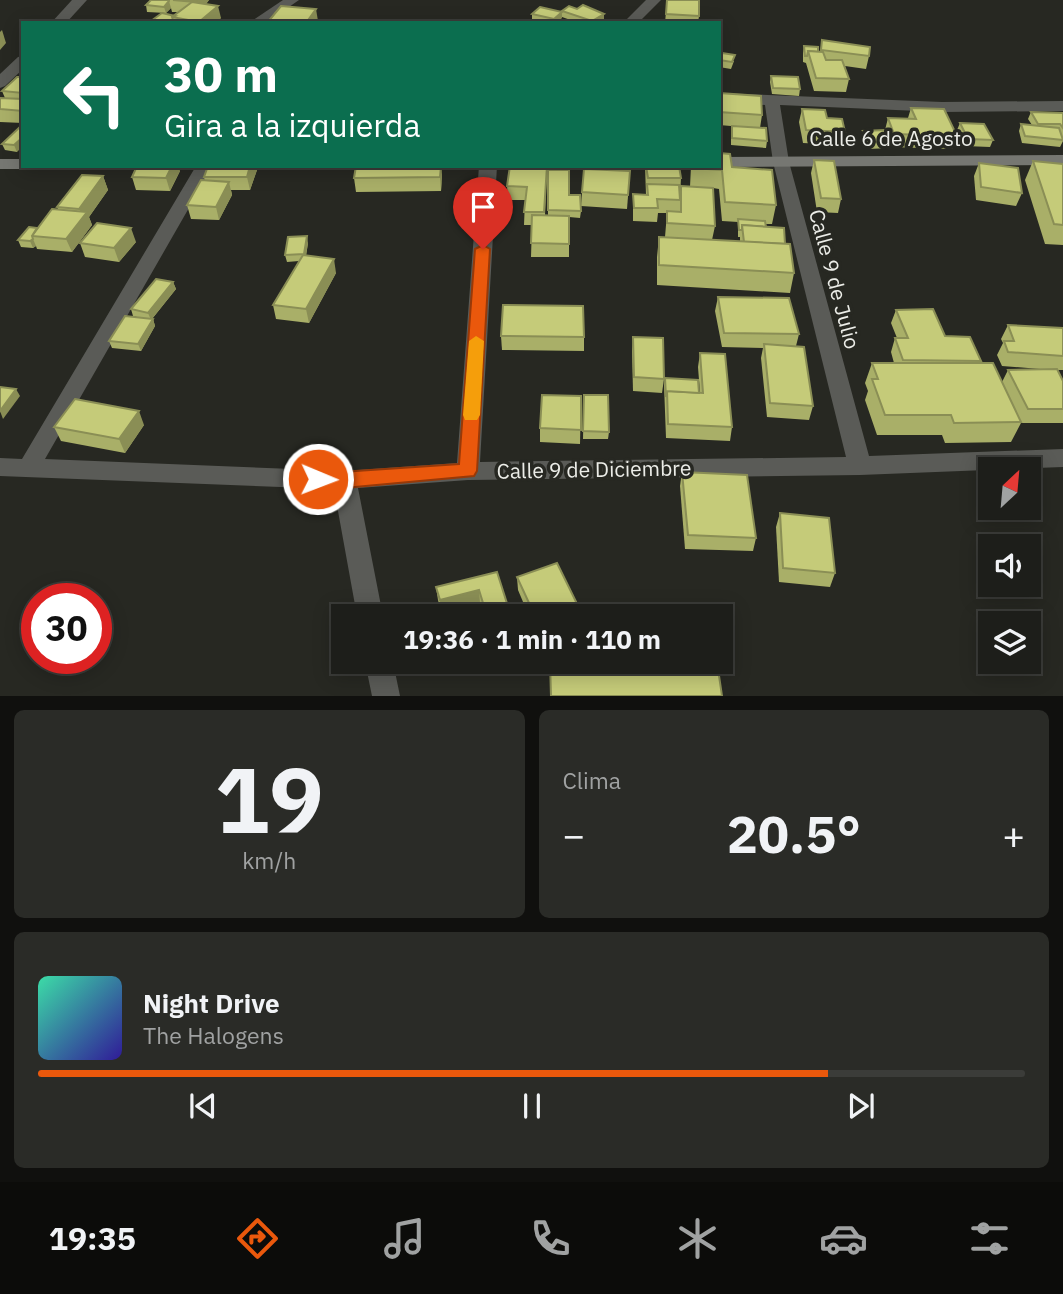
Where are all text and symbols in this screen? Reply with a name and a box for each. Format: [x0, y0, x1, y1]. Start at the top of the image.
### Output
text: 30 m [164, 42, 278, 105]
icon: left [49, 49, 140, 140]
text: Gira a la izquierda [164, 104, 421, 146]
street label: Calle 6 de Agosto [809, 124, 973, 152]
pin [453, 177, 513, 249]
icon: arrive [464, 188, 502, 226]
street label: Calle 9 de Julio [803, 206, 867, 352]
position arrow [281, 442, 355, 516]
street label: Calle 9 de Diciembre [496, 453, 692, 485]
north arrow [978, 457, 1041, 520]
map controls [978, 457, 1041, 674]
button: sound [978, 534, 1041, 597]
speed limit sign: 30 [21, 583, 112, 674]
button: layers [978, 611, 1041, 674]
text: 19:36 · 1 min · 110 m [403, 622, 661, 656]
text: 19 [215, 740, 324, 858]
text: Clima [563, 765, 621, 795]
text: 20.5° [727, 800, 861, 867]
text: − [563, 810, 585, 859]
text: + [1002, 810, 1025, 859]
text: km/h [242, 845, 296, 875]
text: Night Drive [143, 986, 280, 1020]
text: The Halogens [143, 1020, 284, 1050]
icon: previous [184, 1087, 222, 1125]
icon: pause [513, 1087, 551, 1125]
icon: next [842, 1087, 880, 1125]
icon: directions [233, 1214, 282, 1263]
icon: music [380, 1214, 429, 1263]
icon: phone [526, 1214, 575, 1263]
icon: climate [673, 1214, 722, 1263]
icon: car [819, 1214, 868, 1263]
icon: filters [965, 1214, 1014, 1263]
text: 19:35 [49, 1217, 136, 1259]

